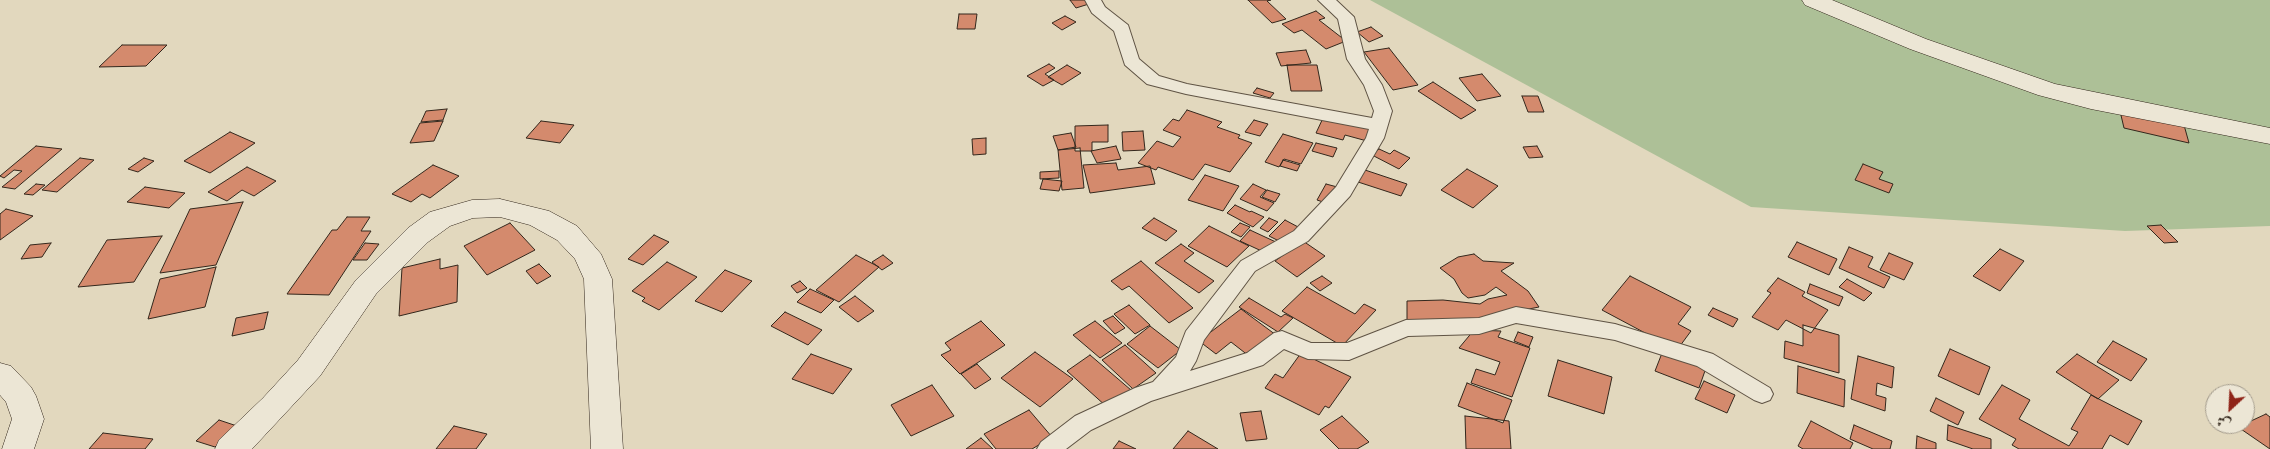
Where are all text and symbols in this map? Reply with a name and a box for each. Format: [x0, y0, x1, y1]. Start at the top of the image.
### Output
north arrow [2205, 384, 2255, 434]
text: ش [2214, 411, 2234, 433]

